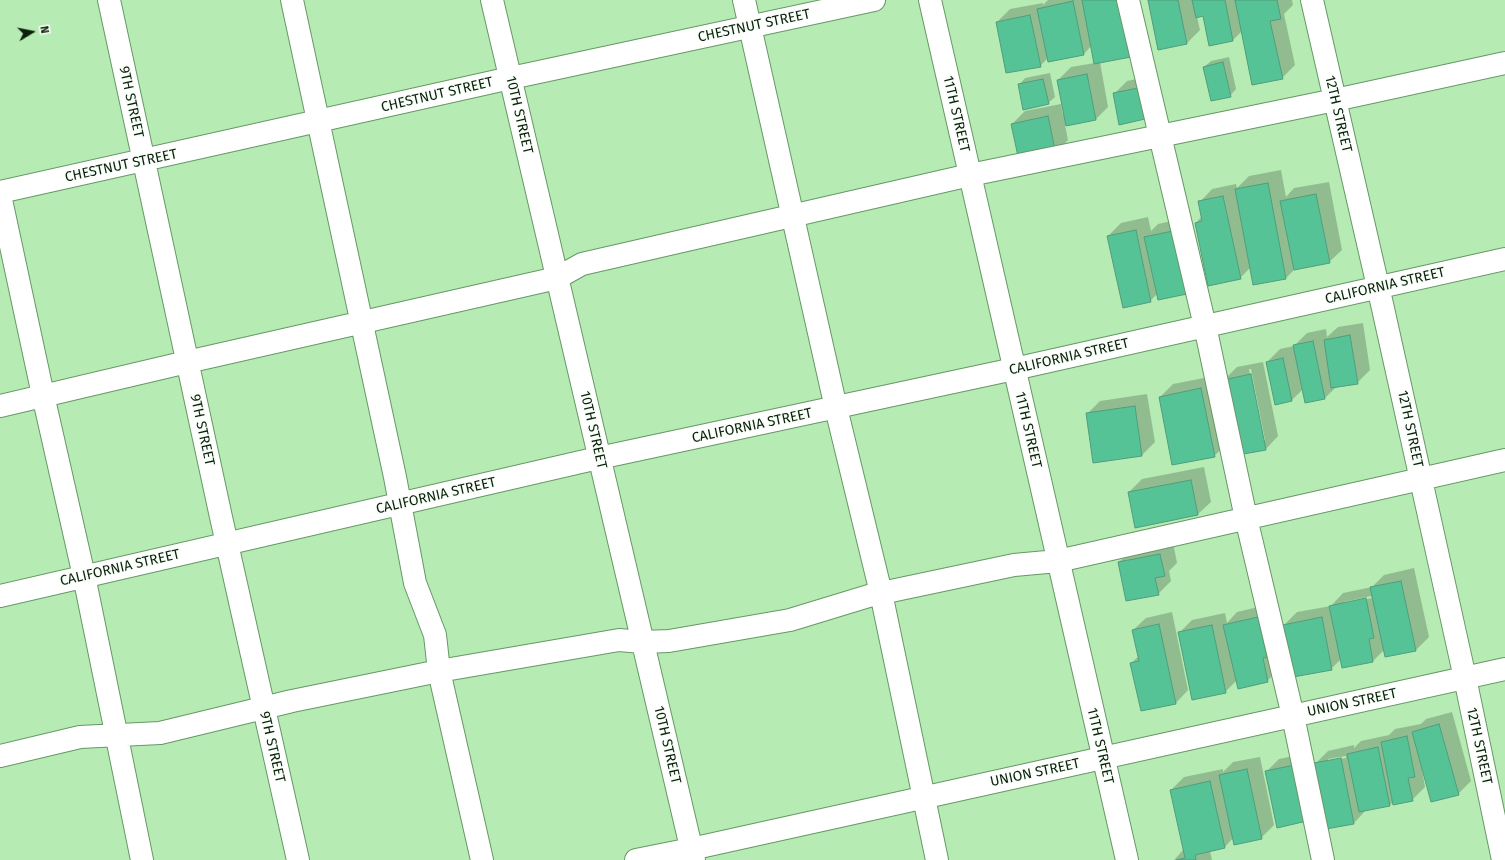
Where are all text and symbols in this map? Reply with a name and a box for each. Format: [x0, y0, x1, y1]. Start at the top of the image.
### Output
street label: CHESTNUT STREET [696, 6, 812, 46]
north arrow [12, 12, 52, 52]
text: N [37, 25, 51, 35]
street label: 9TH STREET [115, 65, 147, 139]
street label: CHESTNUT STREET [379, 74, 495, 116]
street label: 11TH STREET [939, 74, 973, 154]
street label: 12TH STREET [1321, 74, 1355, 154]
street label: 10TH STREET [502, 75, 536, 155]
street label: CHESTNUT STREET [63, 146, 179, 186]
street label: CALIFORNIA STREET [1323, 264, 1447, 308]
street label: CALIFORNIA STREET [1007, 335, 1131, 379]
street label: 12TH STREET [1394, 389, 1426, 469]
street label: 10TH STREET [576, 390, 610, 470]
street label: 11TH STREET [1011, 390, 1045, 470]
street label: 9TH STREET [186, 393, 218, 467]
street label: CALIFORNIA STREET [690, 405, 814, 447]
street label: CALIFORNIA STREET [374, 474, 498, 518]
street label: CALIFORNIA STREET [58, 546, 182, 590]
street label: UNION STREET [1306, 685, 1398, 721]
street label: 10TH STREET [650, 705, 684, 785]
street label: 11TH STREET [1083, 706, 1117, 786]
street label: 12TH STREET [1463, 706, 1495, 786]
street label: 9TH STREET [256, 710, 288, 784]
street label: UNION STREET [989, 755, 1081, 791]

